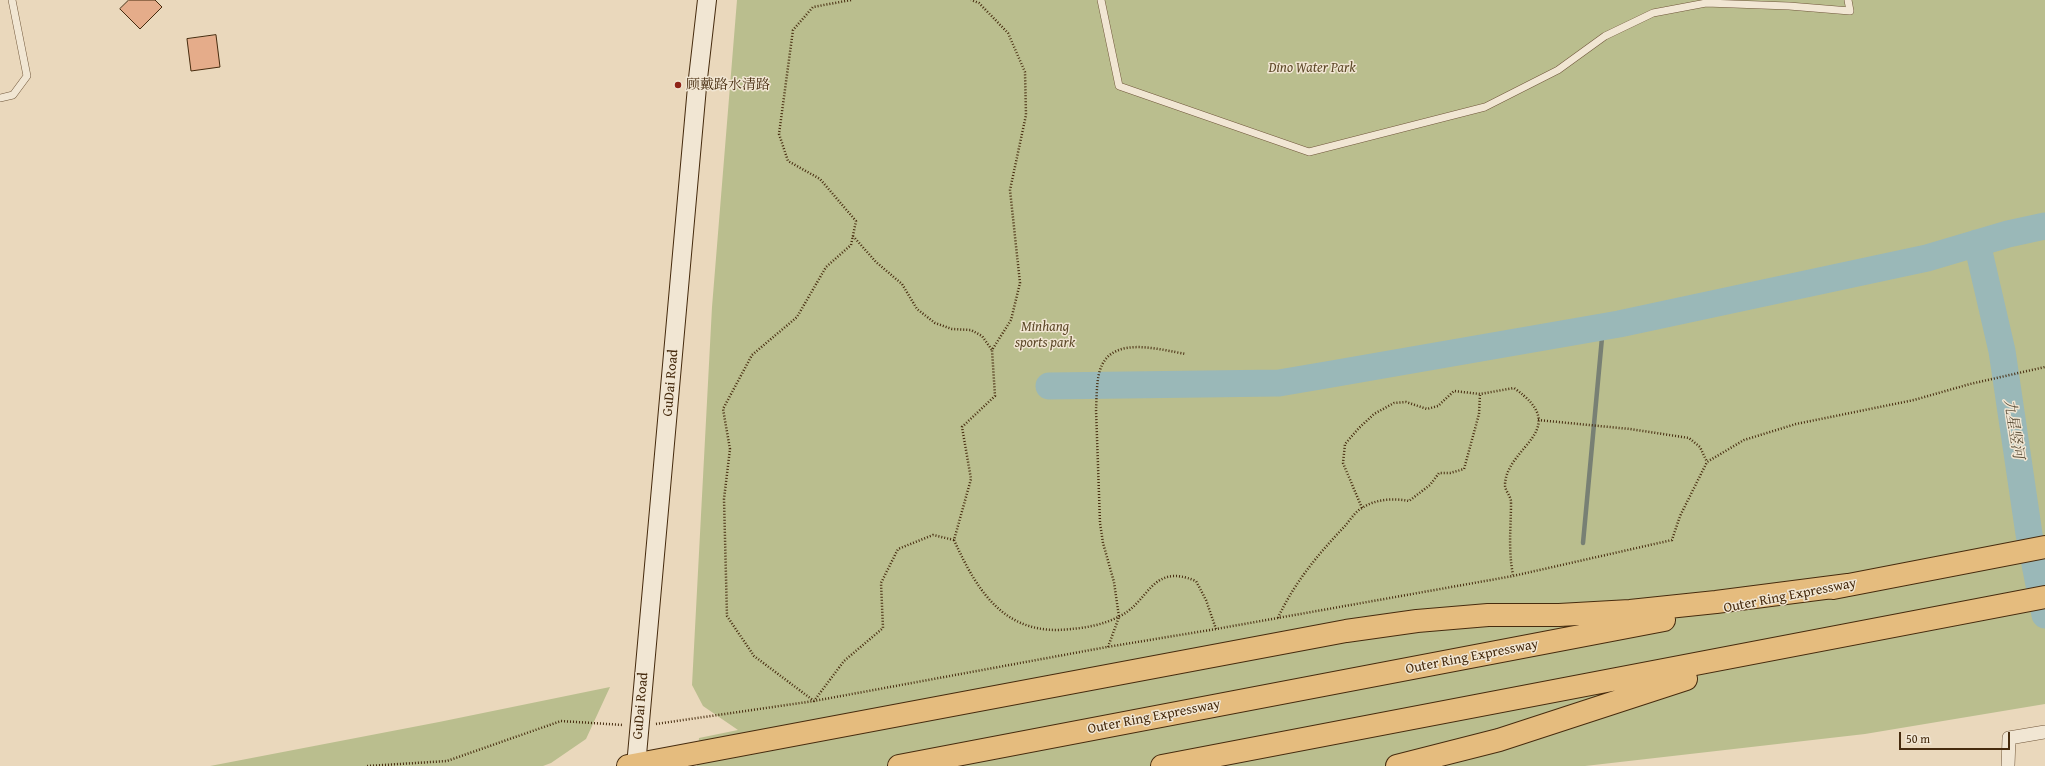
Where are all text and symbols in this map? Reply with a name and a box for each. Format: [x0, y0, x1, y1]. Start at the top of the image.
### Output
park label: Dino Water Park [1268, 60, 1356, 76]
place label: 顾戴路水清路 [686, 77, 770, 93]
marker: 顾戴路水清路 [673, 80, 683, 90]
park label: Minhang sports park [1015, 319, 1075, 352]
street label: GuDai Road [660, 349, 682, 417]
water label: 九星竖河 [1999, 398, 2027, 460]
street label: Outer Ring Expressway [1722, 575, 1858, 617]
street label: Outer Ring Expressway [1404, 636, 1540, 678]
street label: GuDai Road [630, 672, 652, 740]
street label: Outer Ring Expressway [1086, 696, 1222, 738]
scale bar [1901, 724, 2012, 750]
text: 50 m [1906, 730, 1930, 747]

